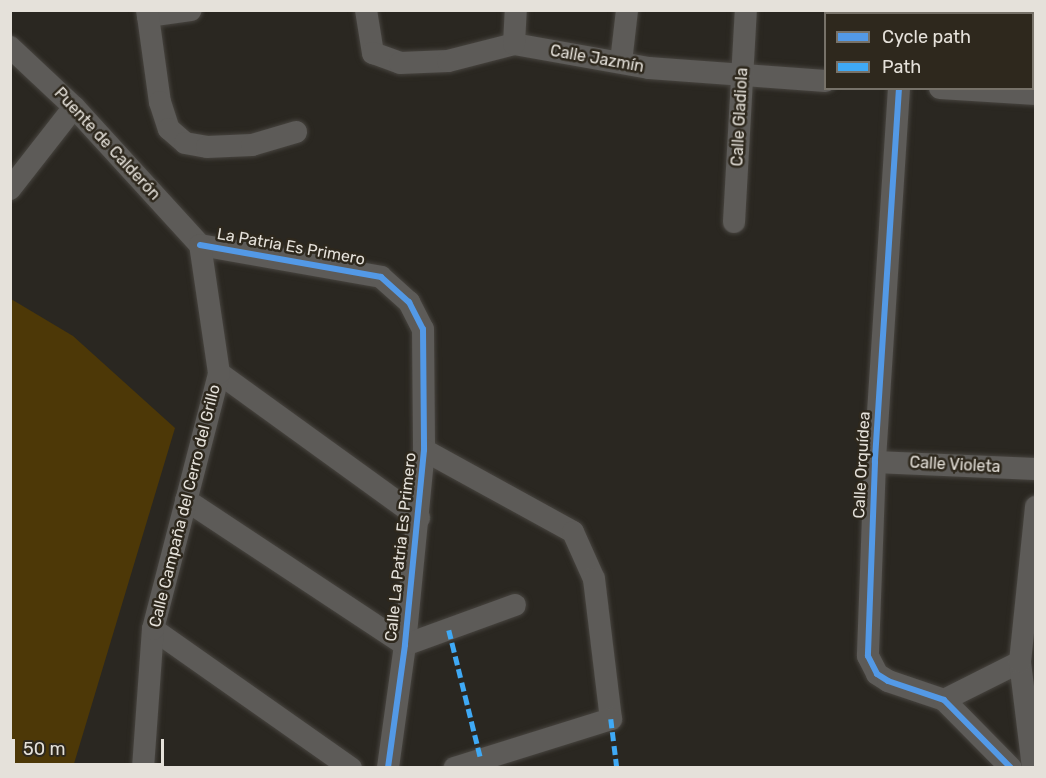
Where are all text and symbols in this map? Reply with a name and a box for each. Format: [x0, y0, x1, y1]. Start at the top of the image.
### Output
legend [824, 12, 1034, 90]
text: Cycle path [882, 26, 971, 48]
street label: Calle Jazmín [549, 41, 645, 77]
text: Path [882, 56, 921, 78]
street label: Calle Gladiola [728, 67, 752, 167]
street label: Puente de Calderón [50, 84, 164, 204]
street label: La Patria Es Primero [216, 225, 366, 269]
street label: Calle Campaña del Cerro del Grillo [145, 382, 225, 630]
street label: Calle Orquídea [850, 411, 874, 519]
street label: Calle La Patria Es Primero [382, 452, 420, 642]
street label: Calle Violeta [909, 453, 1001, 477]
scale bar [15, 727, 166, 765]
text: 50 m [23, 738, 66, 760]

